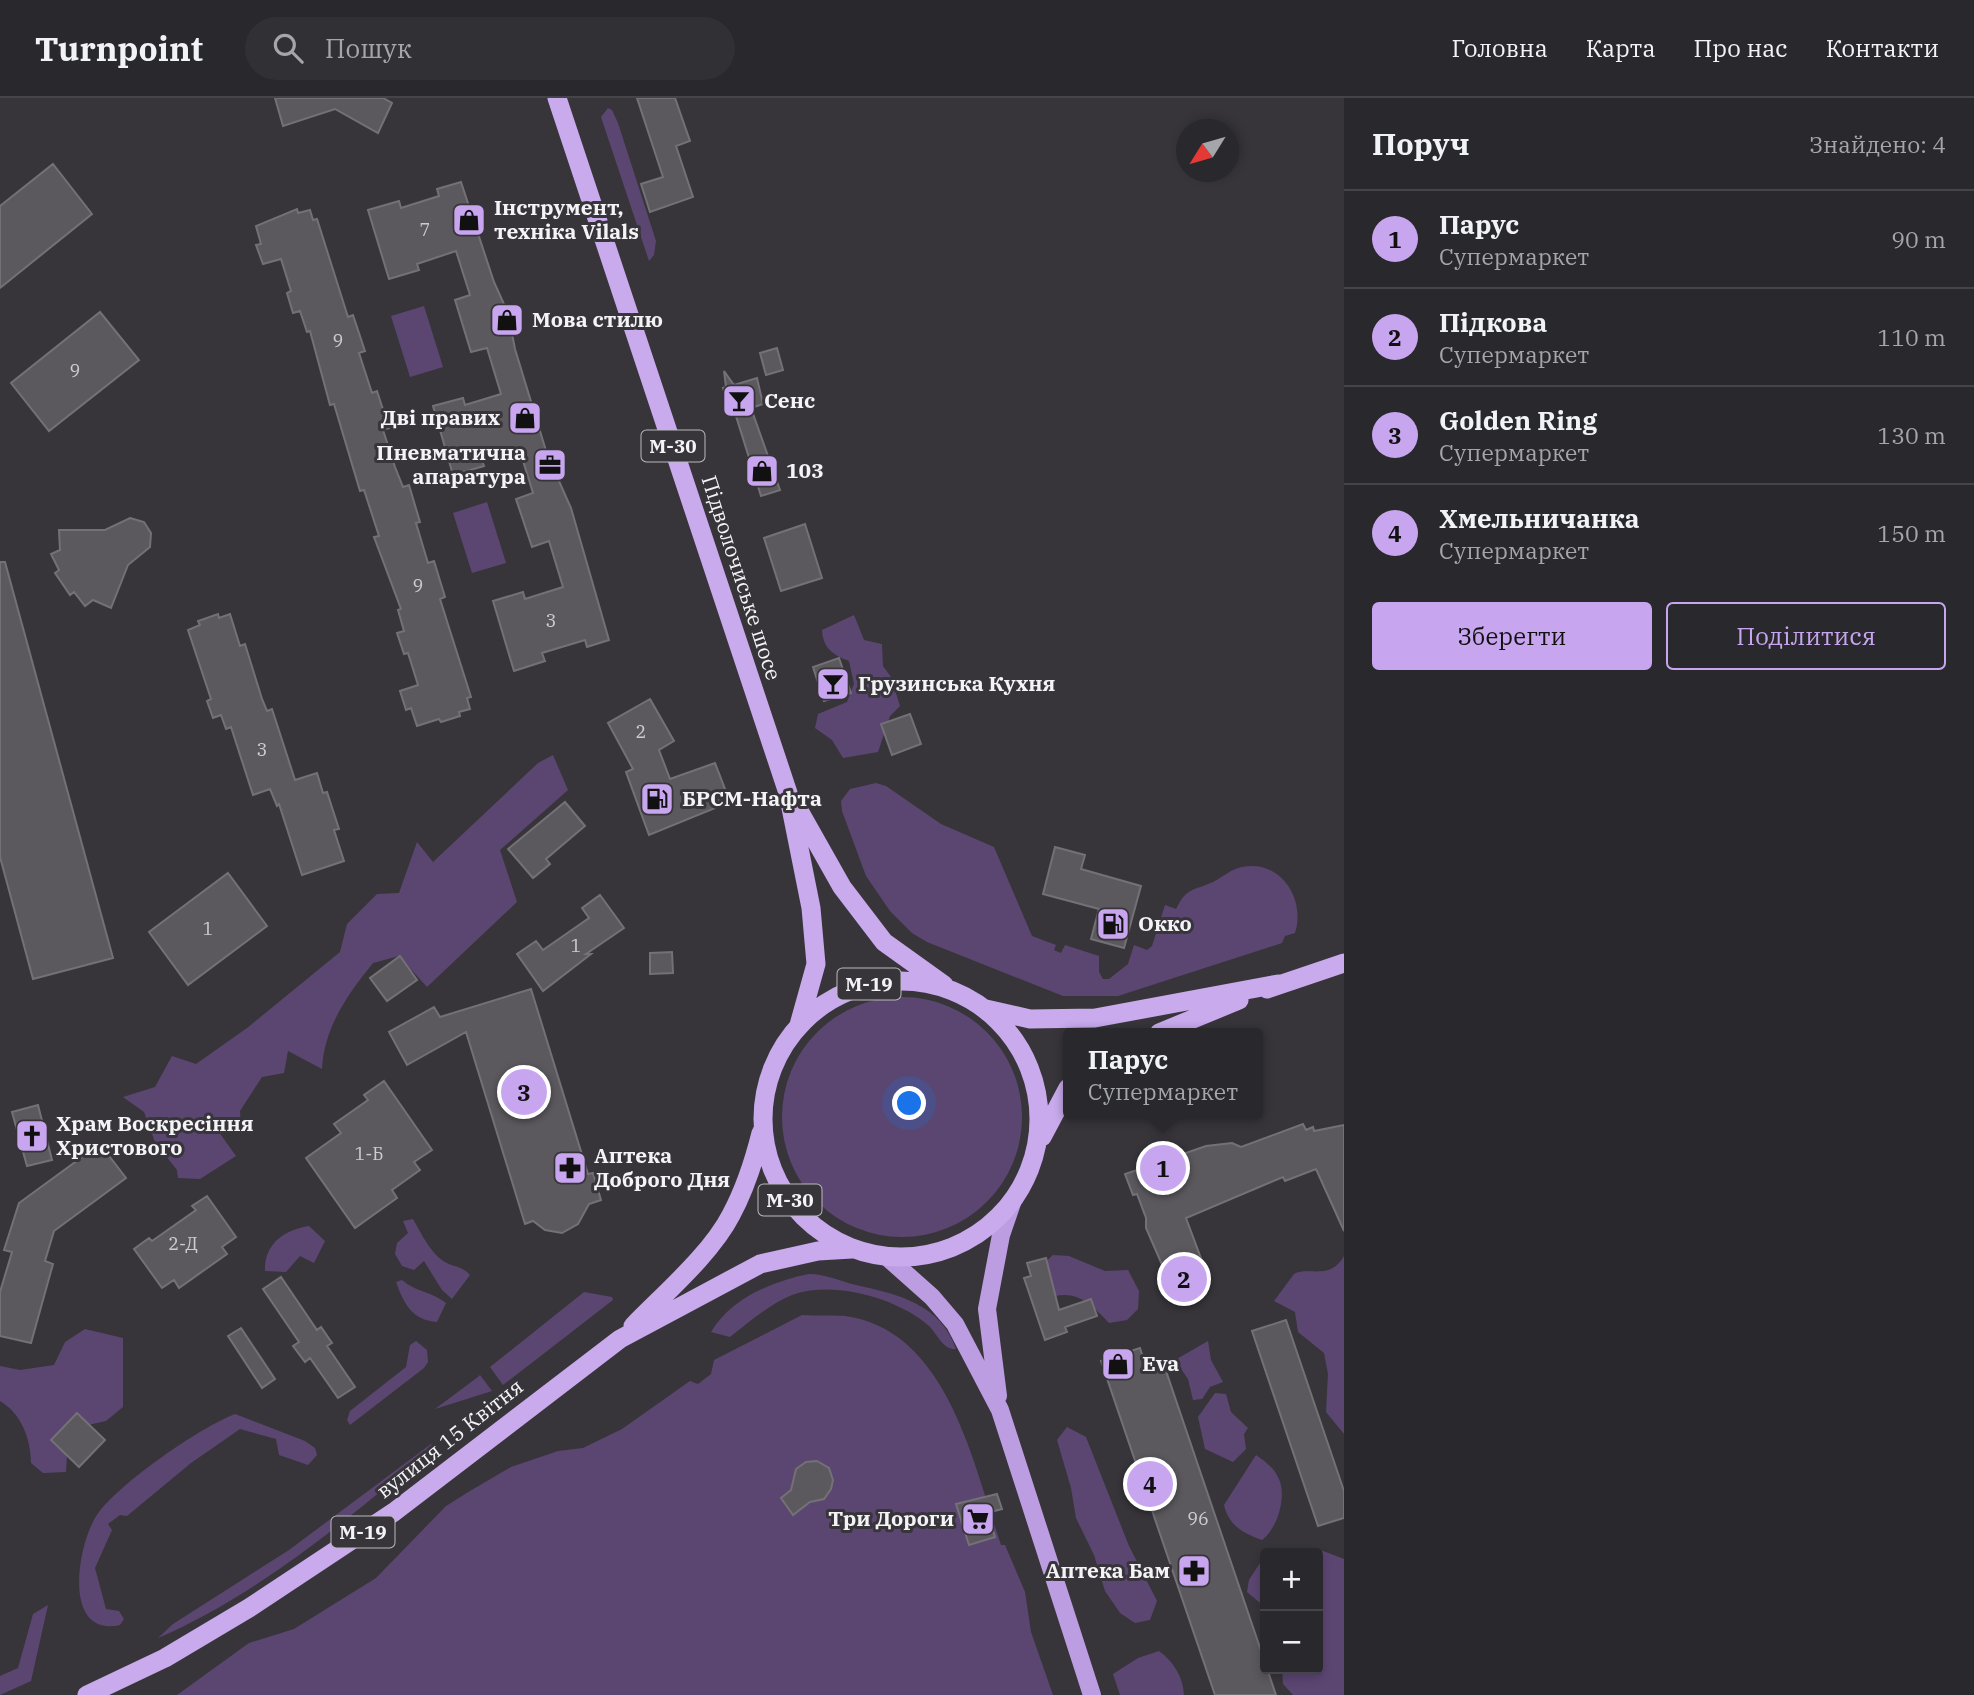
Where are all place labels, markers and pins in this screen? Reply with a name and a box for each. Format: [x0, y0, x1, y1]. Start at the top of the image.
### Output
place label: Інструмент, техніка Vilals [494, 193, 639, 245]
shop icon: Інструмент, техніка Vilals [450, 201, 488, 239]
shop icon: Мова стилю [488, 301, 526, 339]
place label: Мова стилю [532, 305, 663, 333]
bar icon: Сенс [720, 382, 758, 420]
place label: Сенс [764, 386, 815, 414]
shop icon: Дві правих [506, 399, 544, 437]
place label: Дві правих [381, 403, 501, 431]
place label: Пневматична апаратура [376, 438, 526, 490]
office icon: Пневматична апаратура [531, 446, 569, 484]
shop icon: 103 [743, 452, 781, 490]
place label: 103 [786, 456, 824, 484]
bar icon: Грузинська Кухня [814, 665, 852, 703]
place label: Грузинська Кухня [858, 669, 1056, 697]
fuel station icon: БРСМ-Нафта [638, 780, 676, 818]
place label: БРСМ-Нафта [682, 784, 822, 812]
fuel station icon: Окко [1094, 905, 1132, 943]
place label: Окко [1138, 909, 1192, 937]
pin: 3 [501, 1066, 547, 1118]
place label: Храм Воскресіння Христового [56, 1109, 254, 1161]
church icon: Храм Воскресіння Христового [13, 1117, 51, 1155]
place label: Аптека Доброго Дня [594, 1141, 730, 1193]
pin: 1 [1140, 1142, 1186, 1194]
pharmacy icon: Аптека Доброго Дня [551, 1149, 589, 1187]
pin: 2 [1161, 1253, 1207, 1305]
shop icon: Eva [1099, 1345, 1137, 1383]
place label: Eva [1142, 1349, 1179, 1377]
pin: 4 [1127, 1458, 1173, 1510]
supermarket icon: Три Дороги [959, 1500, 997, 1538]
place label: Три Дороги [828, 1504, 954, 1532]
pharmacy icon: Аптека Бам [1175, 1552, 1213, 1590]
place label: Аптека Бам [1046, 1556, 1170, 1584]

